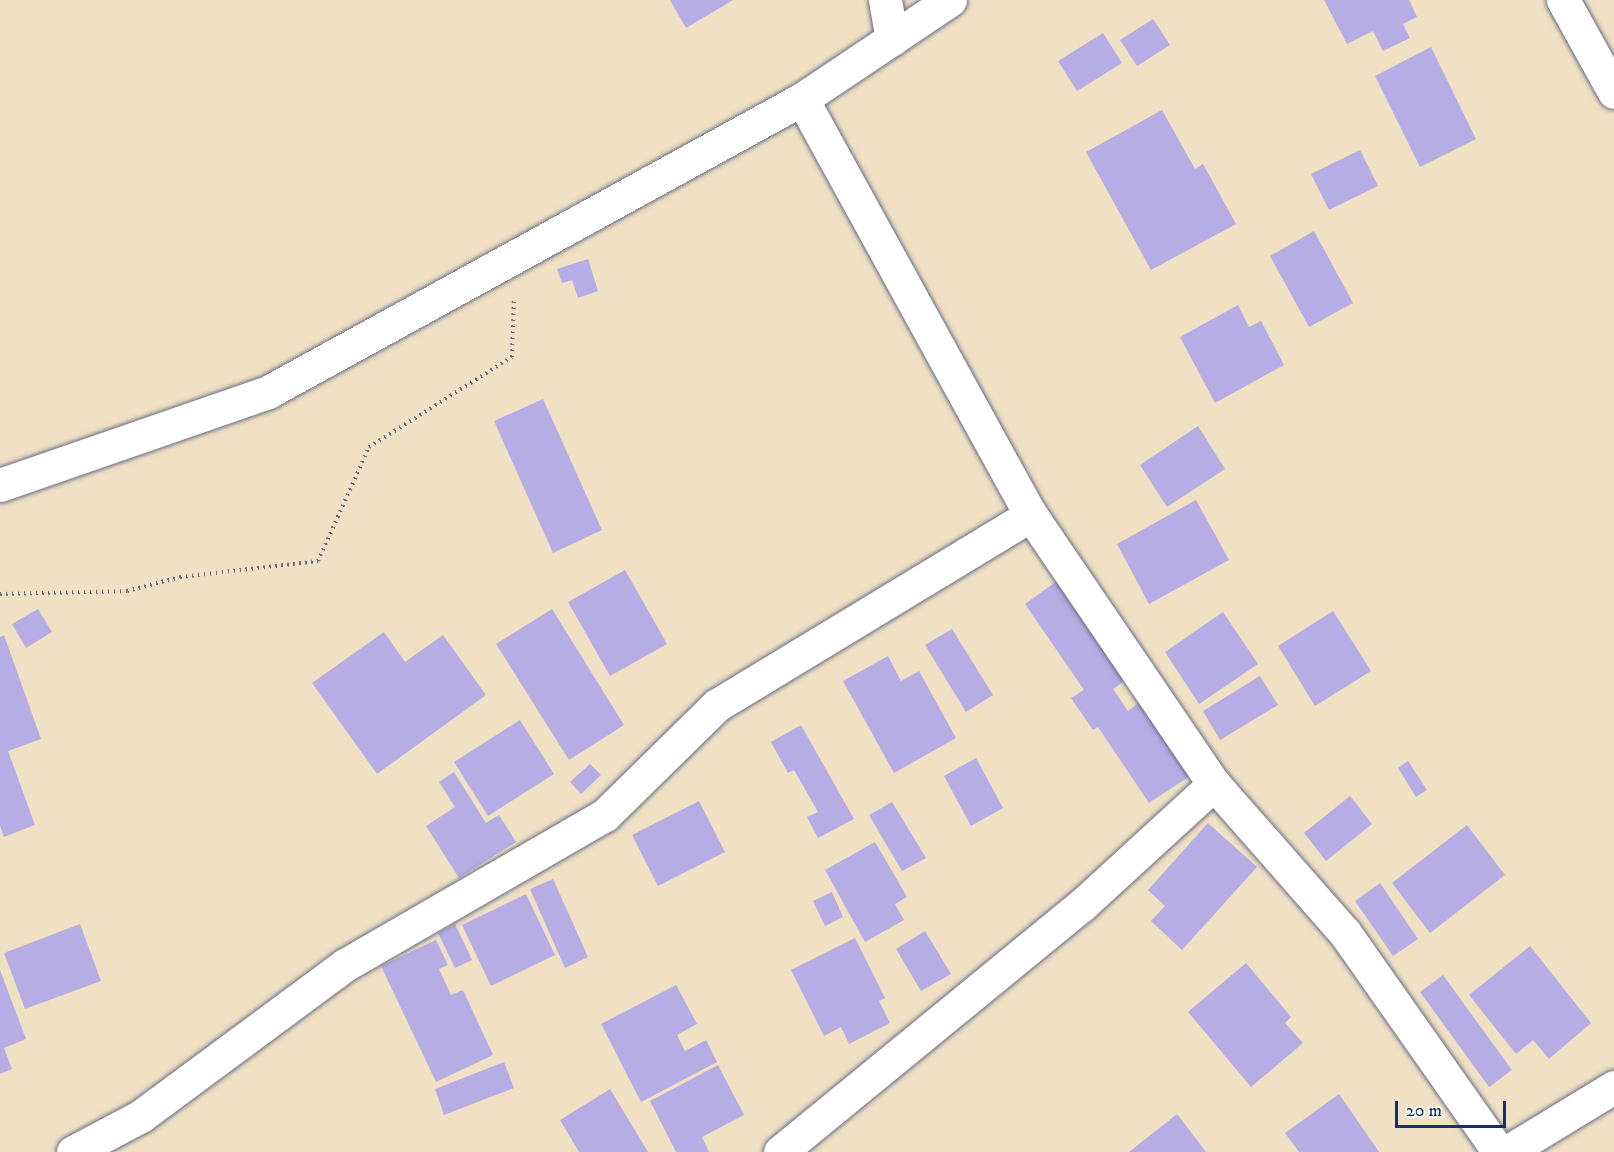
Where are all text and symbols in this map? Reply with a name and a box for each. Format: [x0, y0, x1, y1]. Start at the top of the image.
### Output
scale bar [1398, 1089, 1509, 1127]
text: 20 m [1406, 1100, 1442, 1122]

